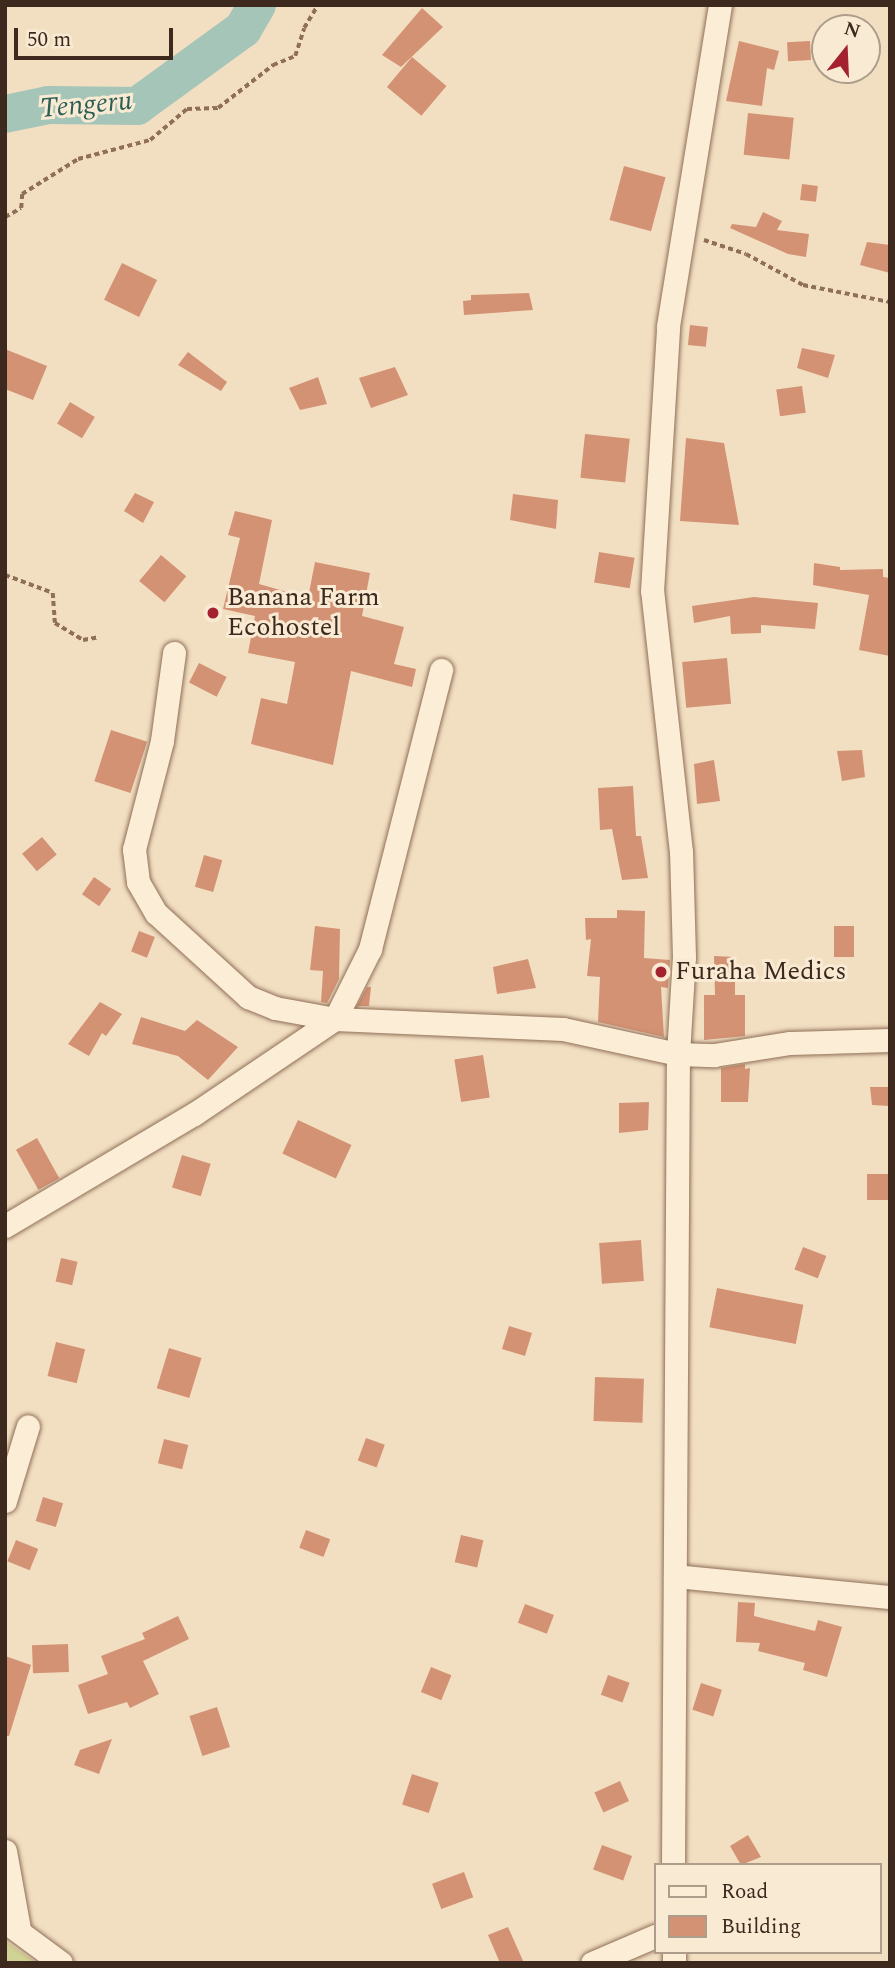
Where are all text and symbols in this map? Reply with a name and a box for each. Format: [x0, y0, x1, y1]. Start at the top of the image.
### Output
scale bar [18, 14, 177, 58]
north arrow [811, 14, 881, 84]
text: N [840, 14, 864, 47]
text: 50 m [27, 24, 71, 56]
water label: Tengeru [39, 84, 133, 126]
place label: Banana Farm Ecohostel [227, 582, 380, 644]
marker: Banana Farm Ecohostel [205, 605, 221, 621]
place label: Furaha Medics [675, 956, 847, 988]
marker: Furaha Medics [653, 964, 669, 980]
legend [654, 1863, 881, 1954]
text: Road [721, 1876, 768, 1908]
text: Building [721, 1911, 801, 1943]

